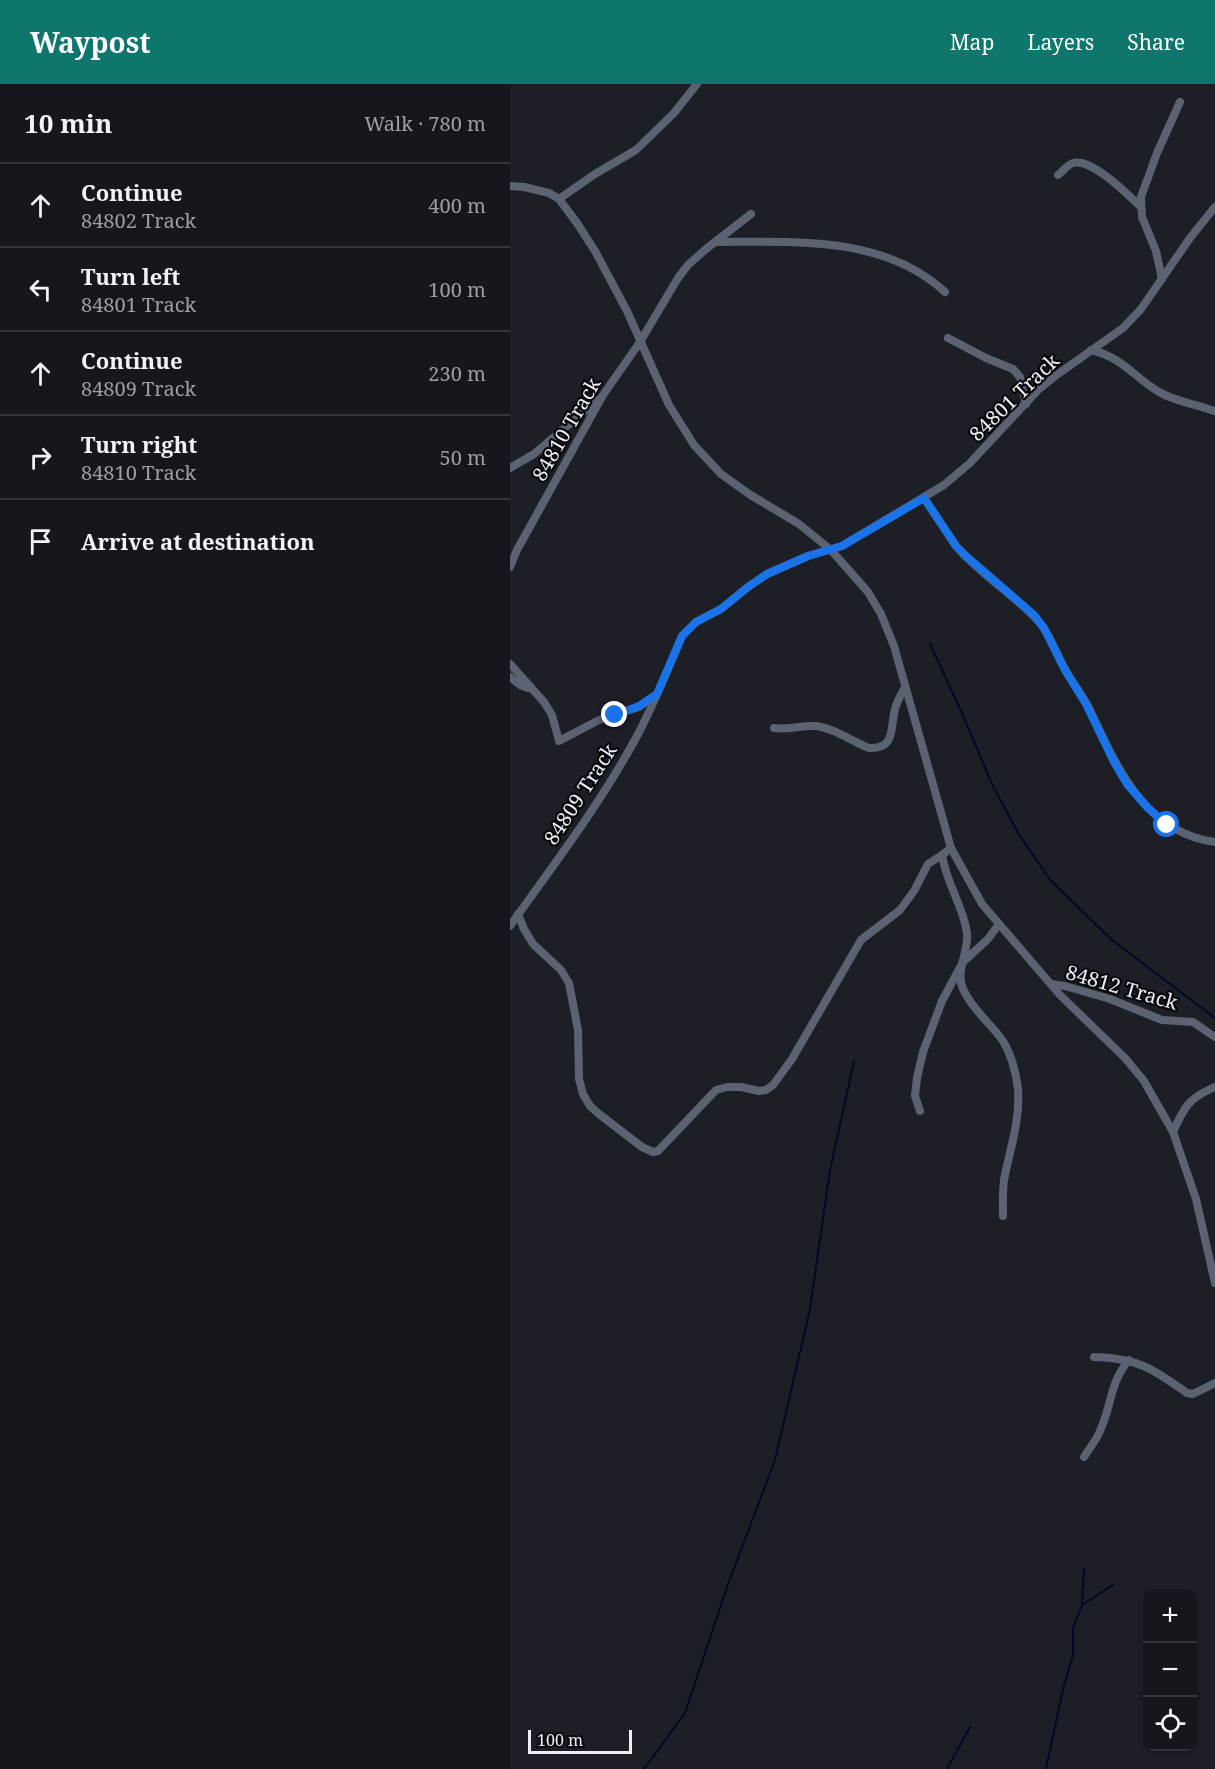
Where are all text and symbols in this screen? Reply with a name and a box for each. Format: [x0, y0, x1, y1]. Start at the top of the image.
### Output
text: Waypost [30, 23, 151, 61]
text: Map [950, 28, 994, 56]
text: Layers [1027, 28, 1094, 56]
text: Share [1127, 28, 1185, 56]
text: 10 min [24, 105, 112, 141]
text: Walk · 780 m [364, 110, 486, 137]
text: Continue [81, 177, 183, 207]
icon: ahead [24, 189, 57, 222]
text: 400 m [428, 192, 486, 219]
text: 84802 Track [81, 207, 196, 234]
text: Turn left [81, 261, 180, 291]
icon: left [24, 273, 57, 306]
text: 100 m [428, 276, 486, 303]
text: 84801 Track [81, 291, 196, 318]
text: Continue [81, 345, 183, 375]
street label: 84801 Track [963, 347, 1065, 447]
icon: ahead [24, 357, 57, 390]
text: 230 m [428, 360, 486, 387]
street label: 84810 Track [526, 372, 607, 486]
text: 84809 Track [81, 375, 196, 402]
text: Turn right [81, 429, 197, 459]
icon: right [24, 441, 57, 474]
text: 50 m [440, 444, 486, 471]
text: 84810 Track [81, 459, 196, 486]
icon: arrive [24, 525, 57, 558]
text: Arrive at destination [81, 526, 315, 556]
route end [601, 701, 627, 727]
street label: 84809 Track [537, 738, 623, 850]
route start [1153, 811, 1179, 837]
street label: 84812 Track [1063, 958, 1181, 1016]
map controls [1143, 1589, 1197, 1751]
button: + [1143, 1589, 1197, 1643]
button: − [1143, 1643, 1197, 1697]
button: locate [1143, 1697, 1197, 1751]
scale bar [528, 1727, 632, 1754]
text: 100 m [537, 1729, 583, 1751]

